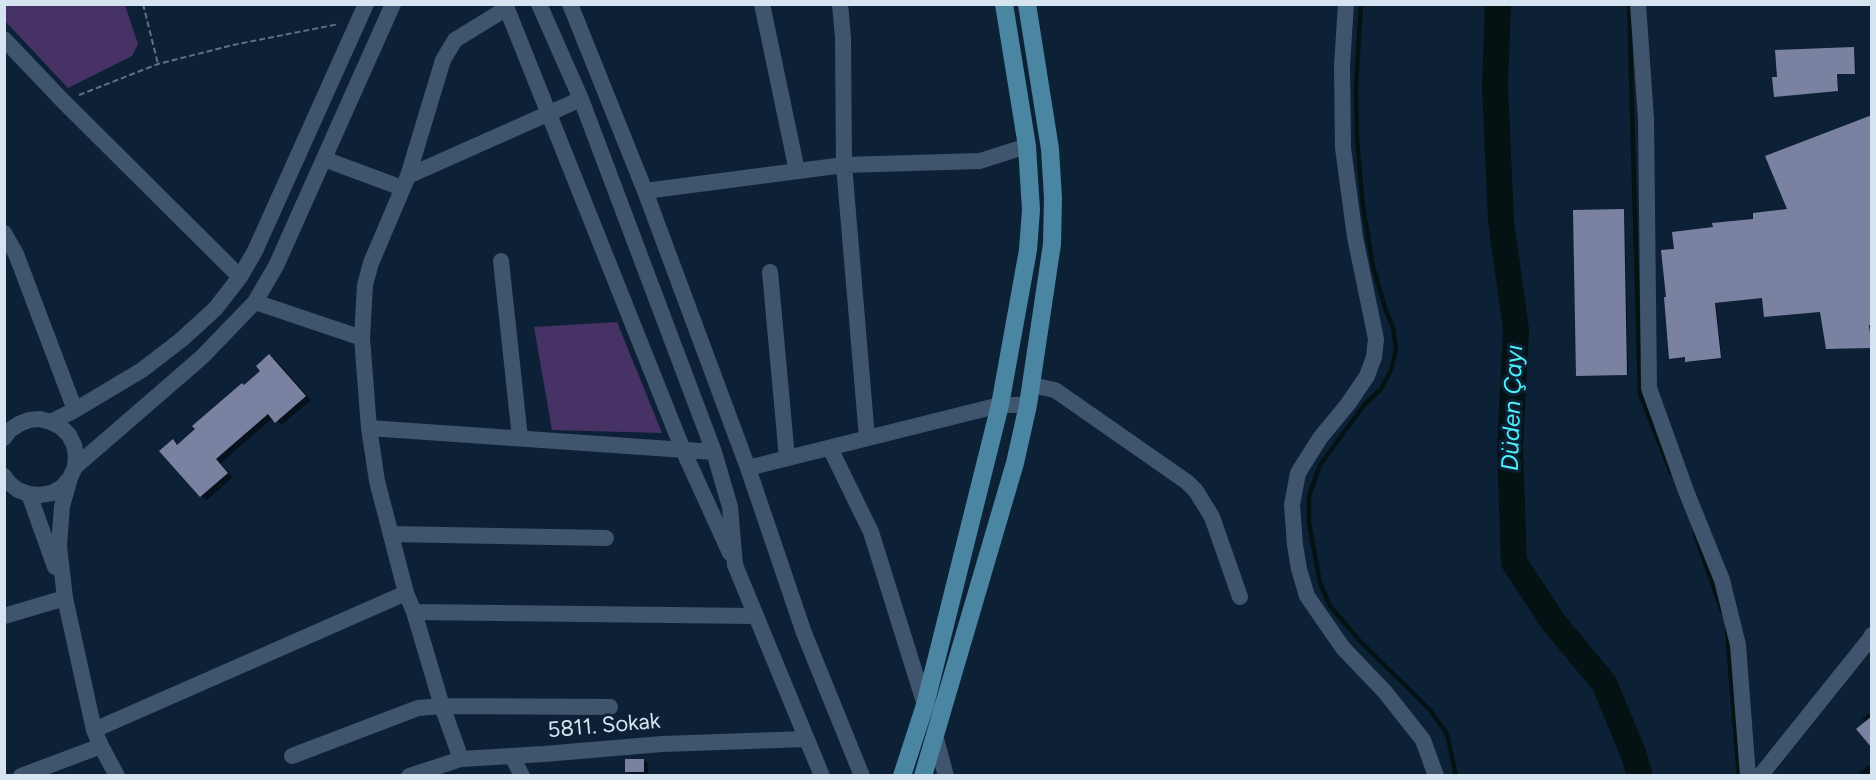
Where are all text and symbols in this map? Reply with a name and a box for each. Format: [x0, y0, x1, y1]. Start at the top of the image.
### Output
water label: Düden Çayı [1496, 345, 1530, 471]
street label: 5811. Sokak [547, 708, 661, 744]

